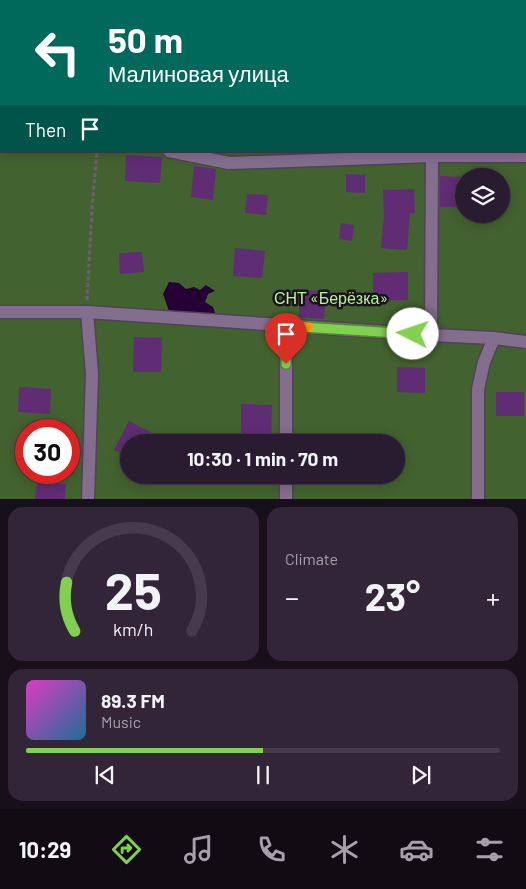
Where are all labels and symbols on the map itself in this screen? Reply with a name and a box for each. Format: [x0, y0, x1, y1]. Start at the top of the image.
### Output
park label: СНТ «Берёзка» [274, 288, 388, 307]
position arrow [386, 307, 438, 359]
pin [265, 313, 307, 364]
speed limit sign: 30 [15, 419, 80, 484]

